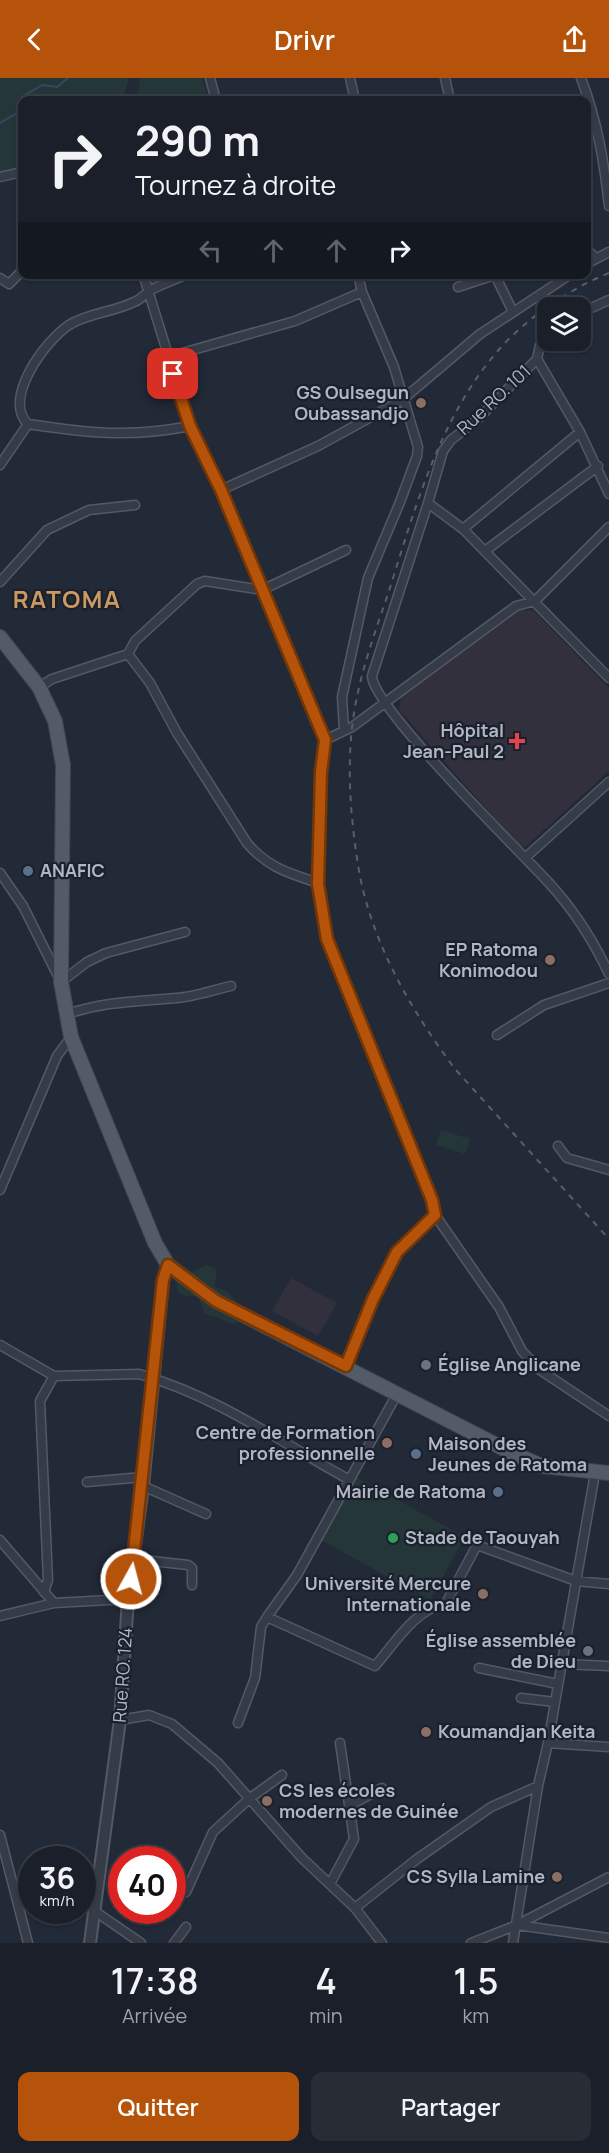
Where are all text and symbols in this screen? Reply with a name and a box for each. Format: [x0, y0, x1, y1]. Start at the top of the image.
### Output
text: Drivr [274, 21, 335, 58]
icon: back [18, 23, 51, 56]
icon: share [558, 23, 591, 56]
text: 290 m [135, 111, 260, 169]
icon: right [36, 120, 114, 198]
text: Tournez à droite [135, 166, 336, 203]
icon: left [194, 234, 227, 267]
icon: ahead [257, 234, 290, 267]
icon: ahead [320, 234, 353, 267]
icon: right [383, 234, 416, 267]
map controls [537, 297, 591, 351]
button: layers [537, 297, 591, 351]
pin [147, 348, 198, 399]
icon: arrive [156, 357, 189, 390]
street label: Rue RO. 101 [451, 359, 535, 440]
place label: GS Oulsegun Oubassandjo [294, 380, 409, 425]
marker: GS Oulsegun Oubassandjo [414, 396, 428, 410]
district label: RATOMA [13, 582, 121, 615]
place label: Hôpital Jean-Paul 2 [403, 718, 504, 763]
marker: Hôpital Jean-Paul 2 [508, 732, 526, 750]
place label: ANAFIC [40, 858, 105, 882]
marker: ANAFIC [21, 864, 35, 878]
place label: EP Ratoma Konimodou [439, 937, 538, 982]
marker: EP Ratoma Konimodou [543, 953, 557, 967]
place label: Église Anglicane [438, 1352, 581, 1376]
marker: Église Anglicane [419, 1358, 433, 1372]
place label: Centre de Formation professionnelle [196, 1420, 375, 1465]
place label: Maison des Jeunes de Ratoma [428, 1431, 587, 1476]
marker: Centre de Formation professionnelle [380, 1436, 394, 1450]
marker: Maison des Jeunes de Ratoma [409, 1447, 423, 1461]
place label: Mairie de Ratoma [336, 1479, 486, 1503]
marker: Mairie de Ratoma [491, 1485, 505, 1499]
place label: Stade de Taouyah [405, 1525, 560, 1549]
marker: Stade de Taouyah [386, 1531, 400, 1545]
position arrow [99, 1547, 163, 1611]
place label: Université Mercure Internationale [305, 1571, 471, 1616]
marker: Université Mercure Internationale [476, 1587, 490, 1601]
street label: Rue RO. 124 [107, 1627, 137, 1723]
place label: Église assemblée de Dieu [426, 1628, 576, 1673]
marker: Église assemblée de Dieu [581, 1644, 595, 1658]
place label: Koumandjan Keita [438, 1719, 595, 1743]
marker: Koumandjan Keita [419, 1725, 433, 1739]
place label: CS les écoles modernes de Guinée [279, 1778, 459, 1823]
marker: CS les écoles modernes de Guinée [260, 1794, 274, 1808]
speed limit sign: 40 [108, 1846, 186, 1924]
text: 36 [39, 1857, 75, 1898]
place label: CS Sylla Lamine [407, 1864, 545, 1888]
marker: CS Sylla Lamine [550, 1870, 564, 1884]
text: km/h [40, 1890, 74, 1911]
text: 17:38 [111, 1956, 199, 2005]
text: 4 [315, 1956, 337, 2005]
text: 1.5 [453, 1956, 498, 2005]
text: Arrivée [122, 2002, 187, 2029]
text: min [309, 2002, 343, 2029]
text: km [462, 2002, 489, 2029]
button: Quitter [18, 2072, 299, 2141]
button: Partager [311, 2072, 591, 2141]

